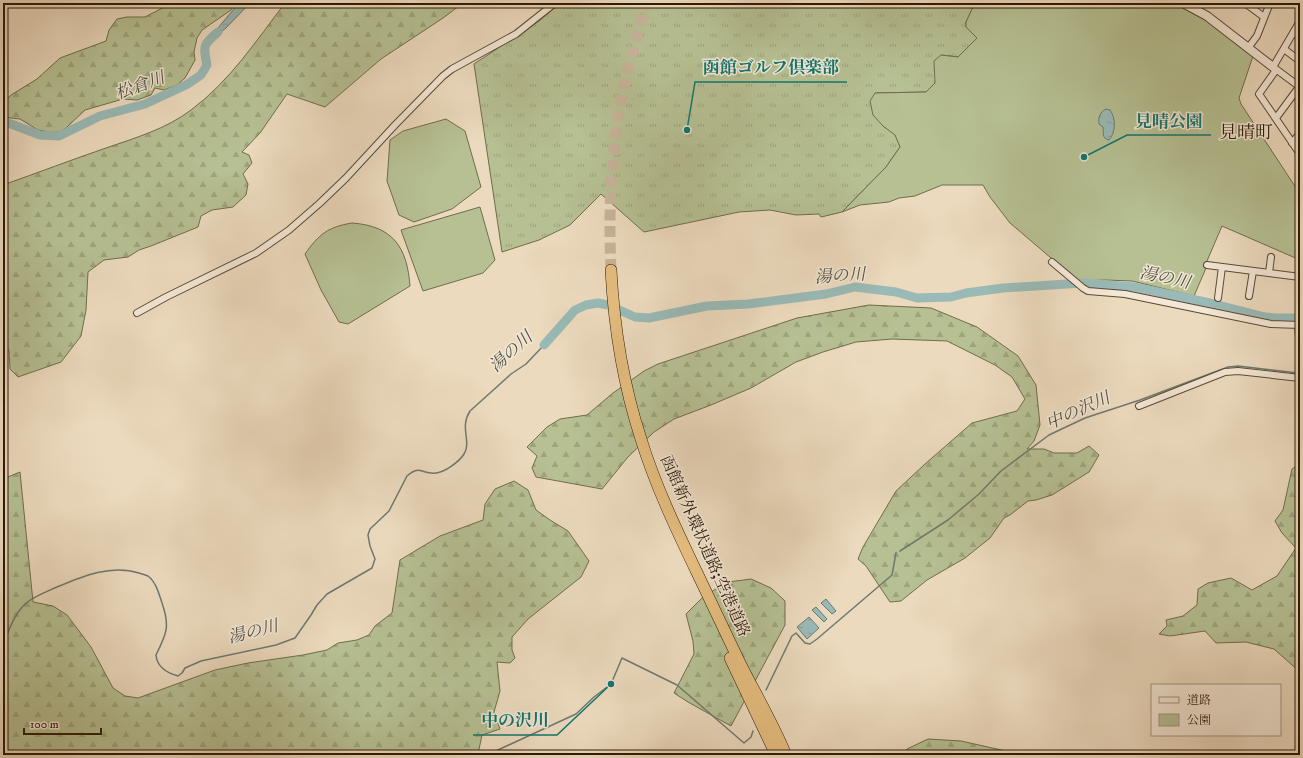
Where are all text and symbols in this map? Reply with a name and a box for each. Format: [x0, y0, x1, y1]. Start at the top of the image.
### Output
callout: 函館ゴルフ倶楽部 [695, 53, 847, 82]
text: 函館ゴルフ倶楽部 [703, 57, 839, 79]
water label: 松倉川 [112, 66, 170, 105]
callout: 見晴公園 [1127, 106, 1211, 135]
text: 見晴公園 [1135, 111, 1203, 133]
district label: 見晴町 [1219, 122, 1273, 144]
water label: 湯の川 [1138, 262, 1194, 294]
water label: 湯の川 [814, 263, 868, 289]
water label: 湯の川 [485, 325, 539, 377]
water label: 中の沢川 [1042, 386, 1115, 435]
street label: 函館新外環状道路;空港道路 [656, 452, 754, 640]
water label: 湯の川 [226, 615, 282, 649]
legend [1151, 684, 1281, 736]
text: 道路 [1187, 693, 1211, 708]
callout: 中の沢川 [473, 706, 557, 735]
scale bar [24, 710, 101, 736]
text: 中の沢川 [481, 710, 549, 732]
text: 公園 [1187, 713, 1211, 728]
text: 100 m [30, 717, 59, 732]

